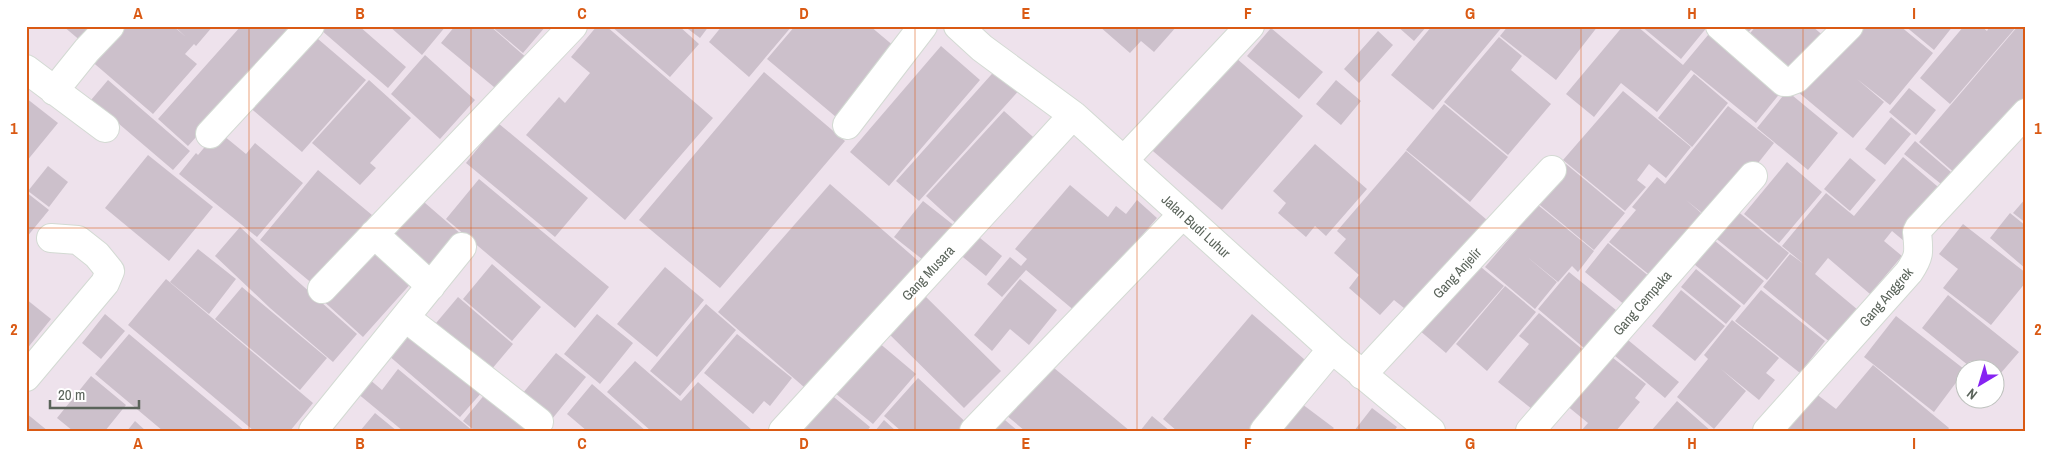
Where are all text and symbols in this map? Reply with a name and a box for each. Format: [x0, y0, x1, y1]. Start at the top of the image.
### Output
text: A [133, 2, 143, 24]
text: B [355, 2, 365, 24]
text: C [577, 2, 587, 24]
text: D [799, 2, 809, 24]
text: E [1022, 2, 1031, 24]
text: F [1244, 2, 1252, 24]
text: G [1465, 2, 1475, 24]
text: H [1687, 2, 1697, 24]
text: I [1912, 2, 1916, 24]
text: 1 [10, 117, 18, 139]
text: 1 [2034, 117, 2042, 139]
street label: Jalan Budi Luhur [1158, 190, 1234, 262]
street label: Gang Musara [898, 241, 959, 305]
street label: Gang Anjelir [1429, 244, 1485, 302]
street label: Gang Anggrek [1855, 263, 1917, 331]
street label: Gang Cempaka [1609, 266, 1676, 339]
text: 2 [10, 318, 18, 340]
text: 2 [2034, 318, 2042, 340]
north arrow [1954, 360, 2004, 410]
scale bar [50, 377, 139, 409]
text: 20 m [58, 384, 85, 405]
text: N [1963, 385, 1981, 404]
text: A [133, 432, 143, 454]
text: B [355, 432, 365, 454]
text: C [577, 432, 587, 454]
text: D [799, 432, 809, 454]
text: E [1022, 432, 1031, 454]
text: F [1244, 432, 1252, 454]
text: G [1465, 432, 1475, 454]
text: H [1687, 432, 1697, 454]
text: I [1912, 432, 1916, 454]

